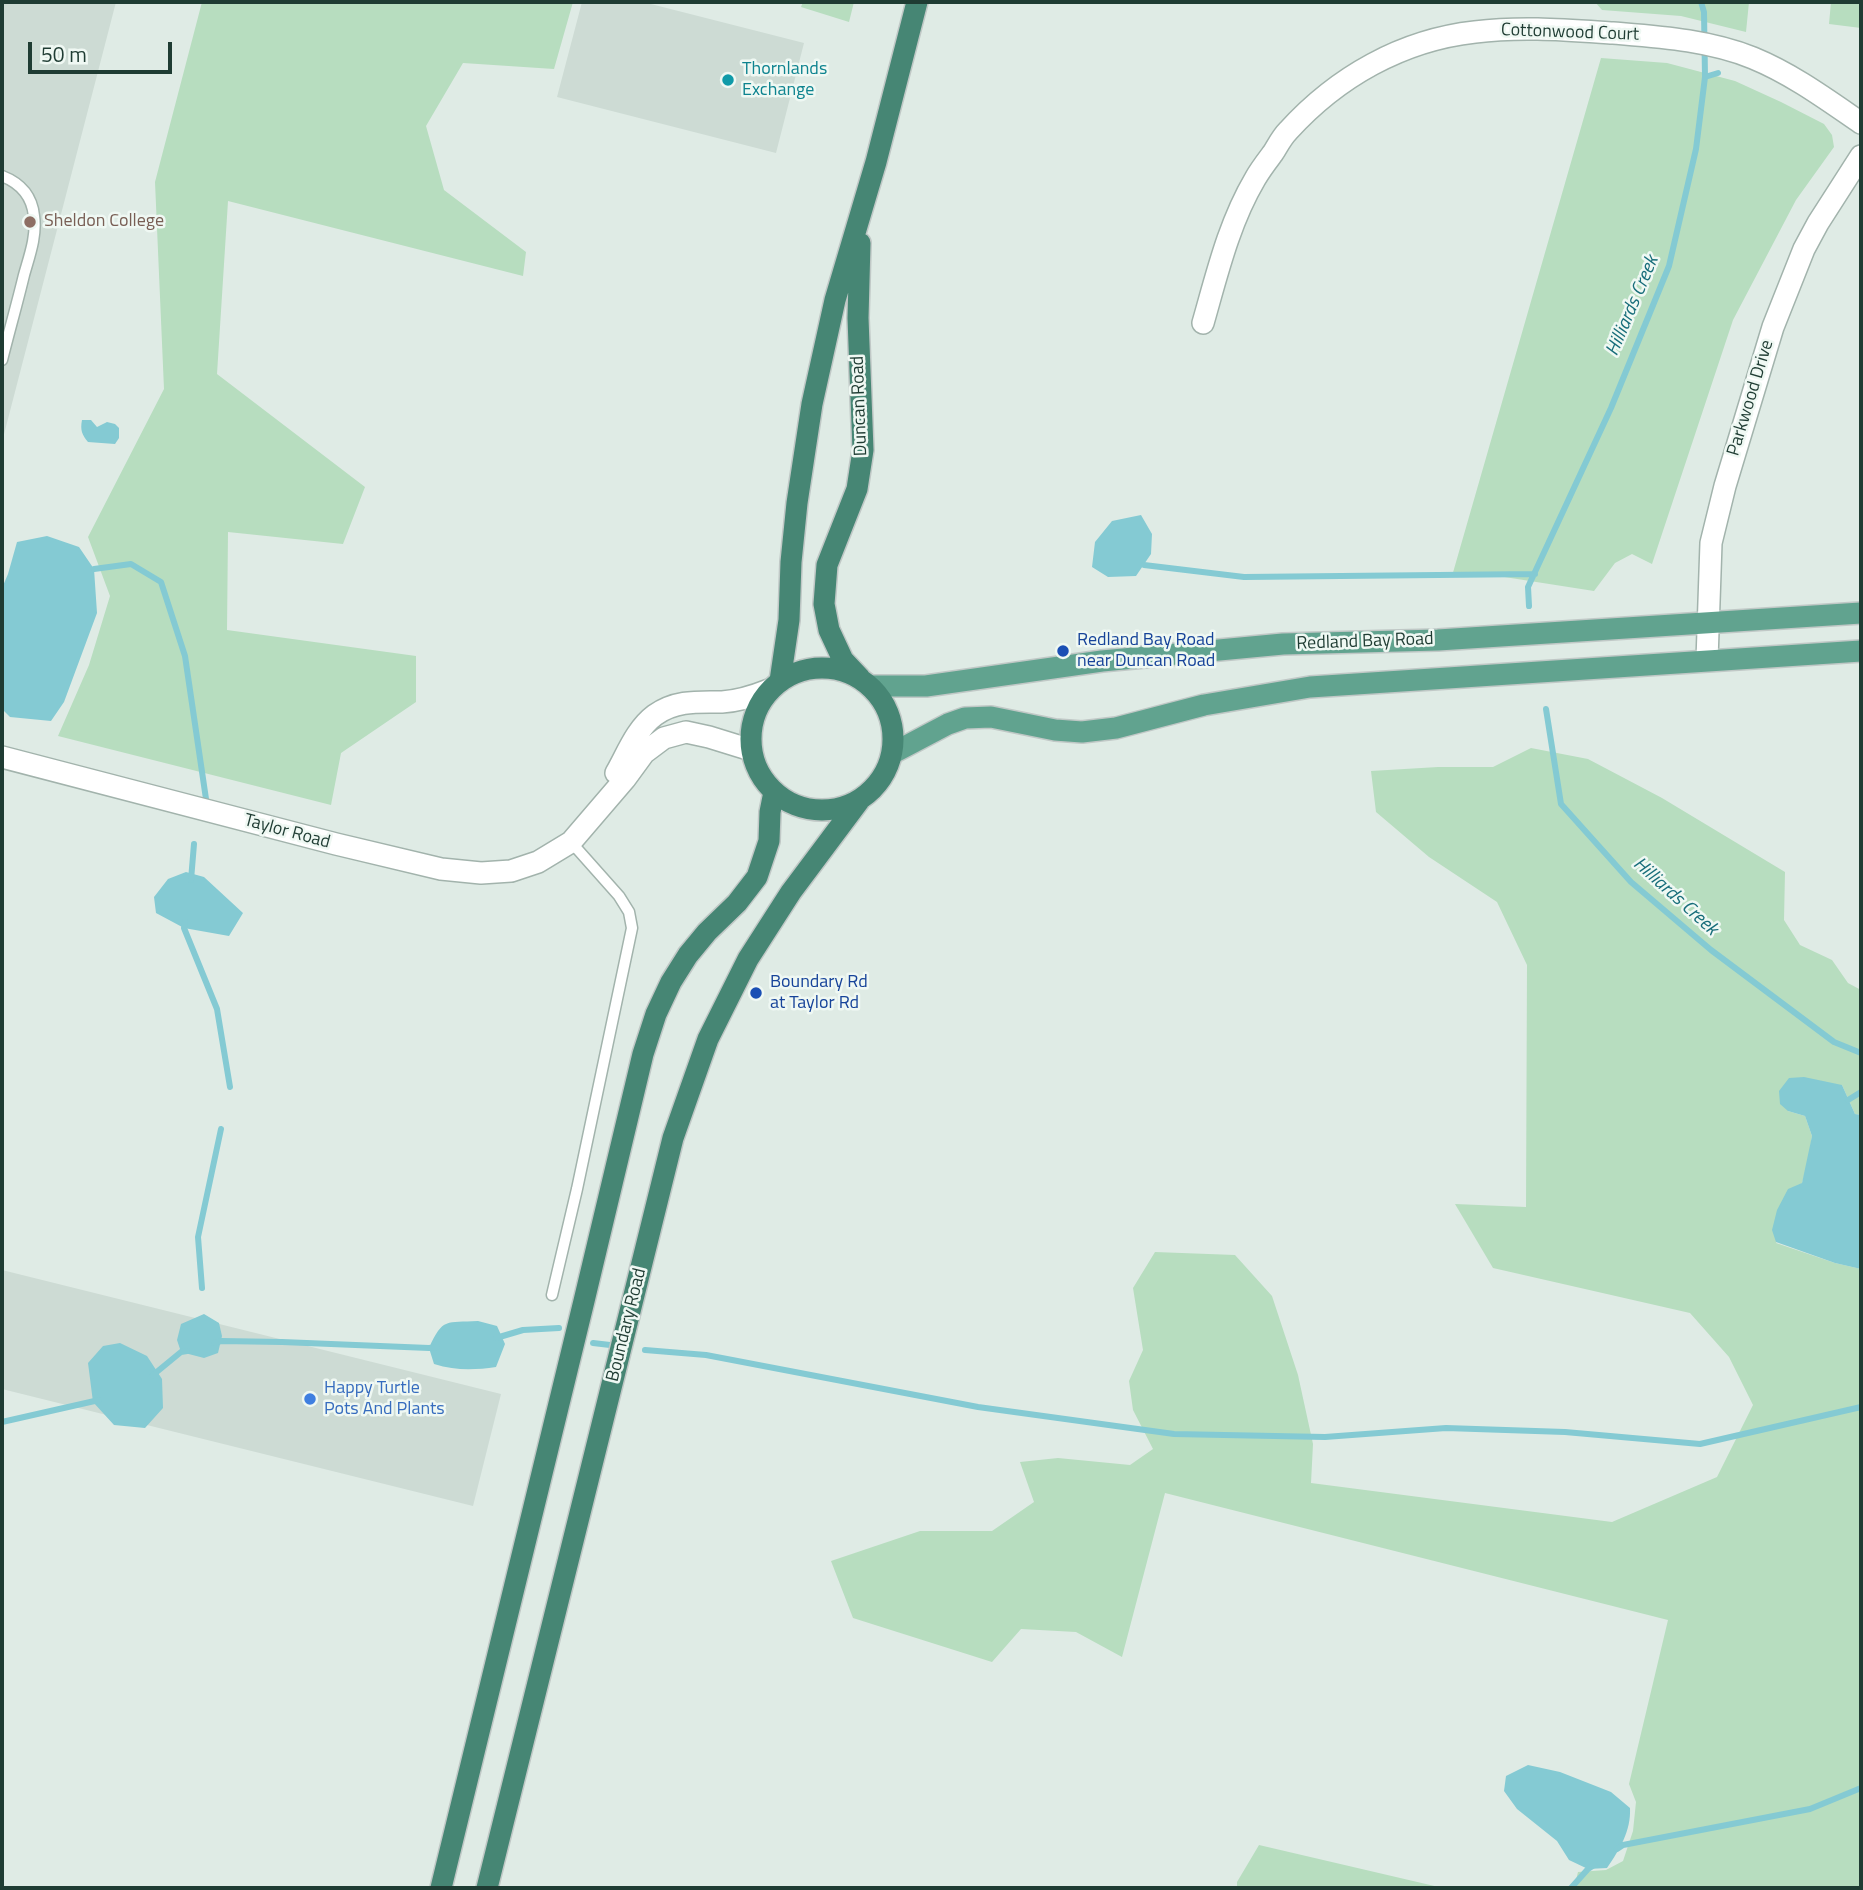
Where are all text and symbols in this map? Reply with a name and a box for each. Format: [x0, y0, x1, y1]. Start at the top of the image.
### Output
street label: Cottonwood Court [1501, 20, 1639, 46]
scale bar [32, 28, 175, 72]
text: 50 m [41, 38, 87, 70]
place label: Thornlands Exchange [742, 59, 827, 102]
marker: Thornlands Exchange [720, 72, 736, 88]
place label: Sheldon College [44, 211, 164, 233]
marker: Sheldon College [22, 214, 38, 230]
water label: Hilliards Creek [1602, 253, 1664, 359]
street label: Parkwood Drive [1723, 337, 1779, 459]
street label: Duncan Road [847, 356, 873, 456]
street label: Redland Bay Road [1296, 629, 1434, 655]
place label: Redland Bay Road near Duncan Road [1077, 630, 1215, 672]
marker: Redland Bay Road near Duncan Road [1055, 643, 1071, 659]
street label: Taylor Road [242, 810, 332, 854]
water label: Hilliards Creek [1628, 853, 1722, 941]
place label: Boundary Rd at Taylor Rd [770, 972, 868, 1014]
marker: Boundary Rd at Taylor Rd [748, 985, 764, 1001]
street label: Boundary Road [602, 1266, 652, 1384]
place label: Happy Turtle Pots And Plants [324, 1378, 445, 1420]
marker: Happy Turtle Pots And Plants [302, 1391, 318, 1407]

